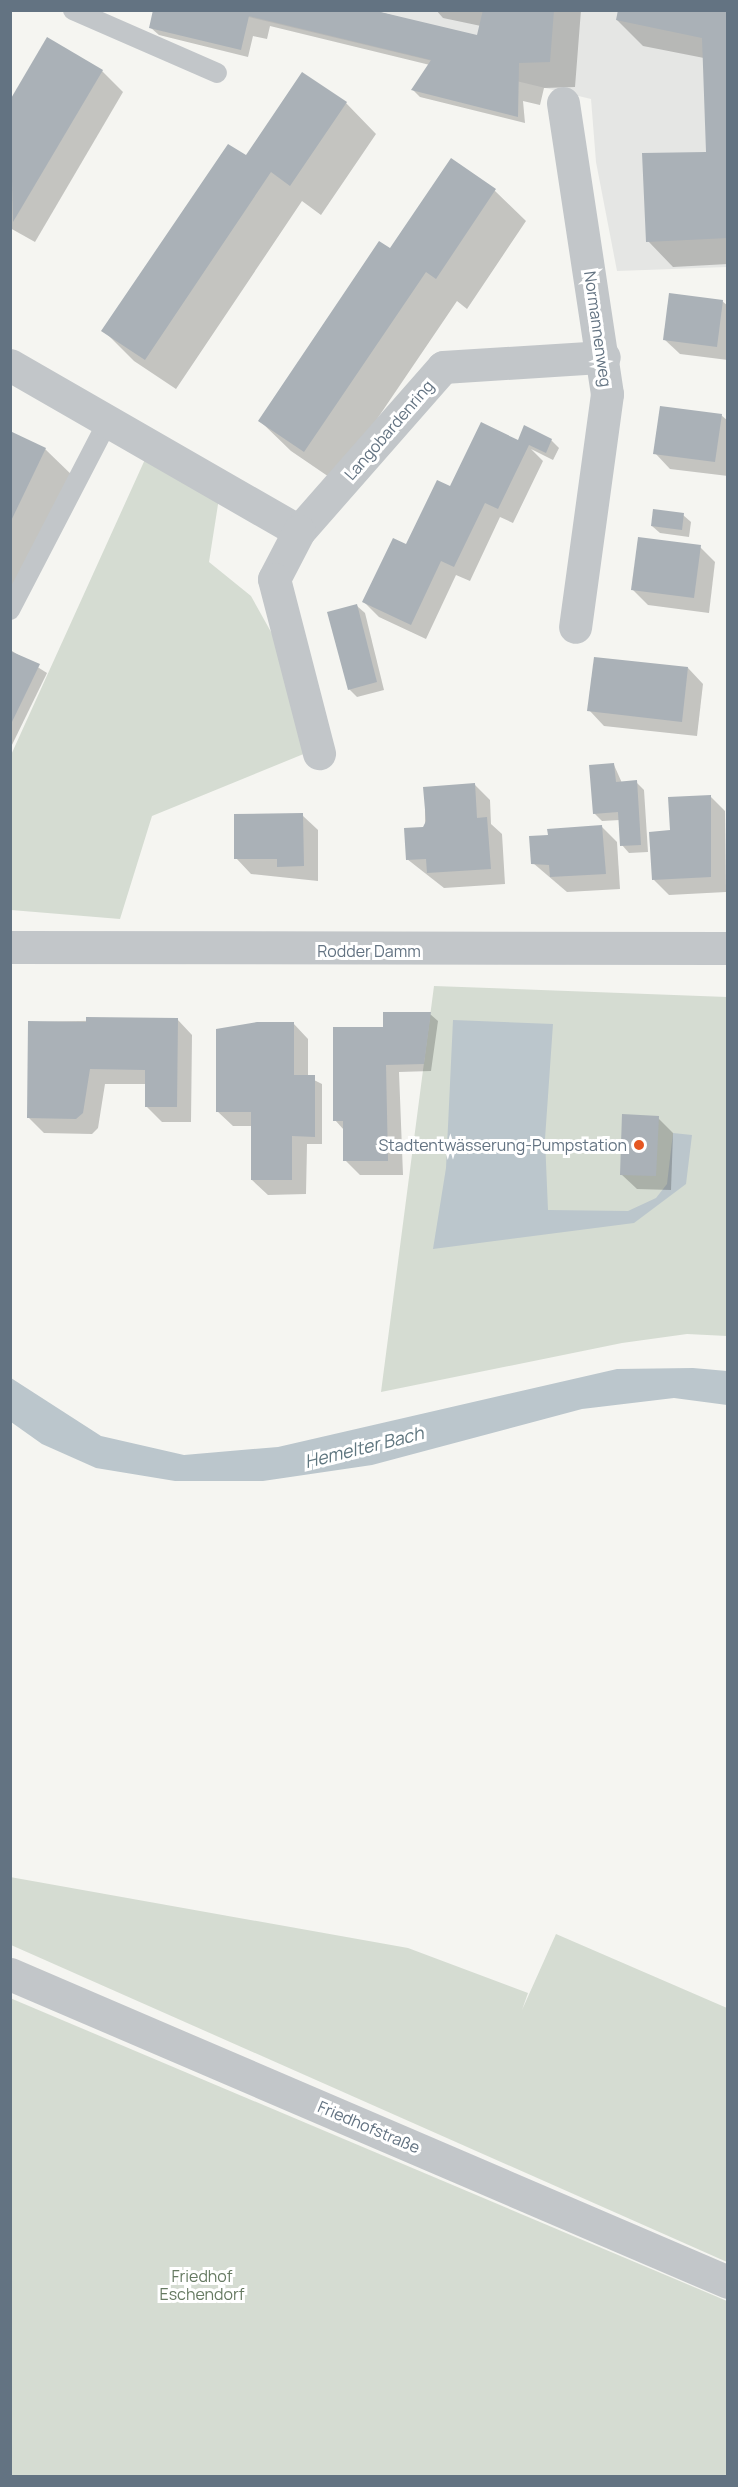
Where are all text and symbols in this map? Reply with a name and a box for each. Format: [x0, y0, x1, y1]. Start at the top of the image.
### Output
street label: Normannenweg [580, 270, 616, 388]
street label: Langobardenring [340, 376, 438, 484]
street label: Rodder Damm [317, 941, 421, 961]
place label: Stadtentwässerung-Pumpstation [379, 1135, 627, 1155]
marker: Stadtentwässerung-Pumpstation [632, 1138, 646, 1152]
water label: Hemelter Bach [302, 1422, 426, 1472]
street label: Friedhofstraße [315, 2097, 423, 2157]
park label: Friedhof Eschendorf [160, 2266, 244, 2304]

